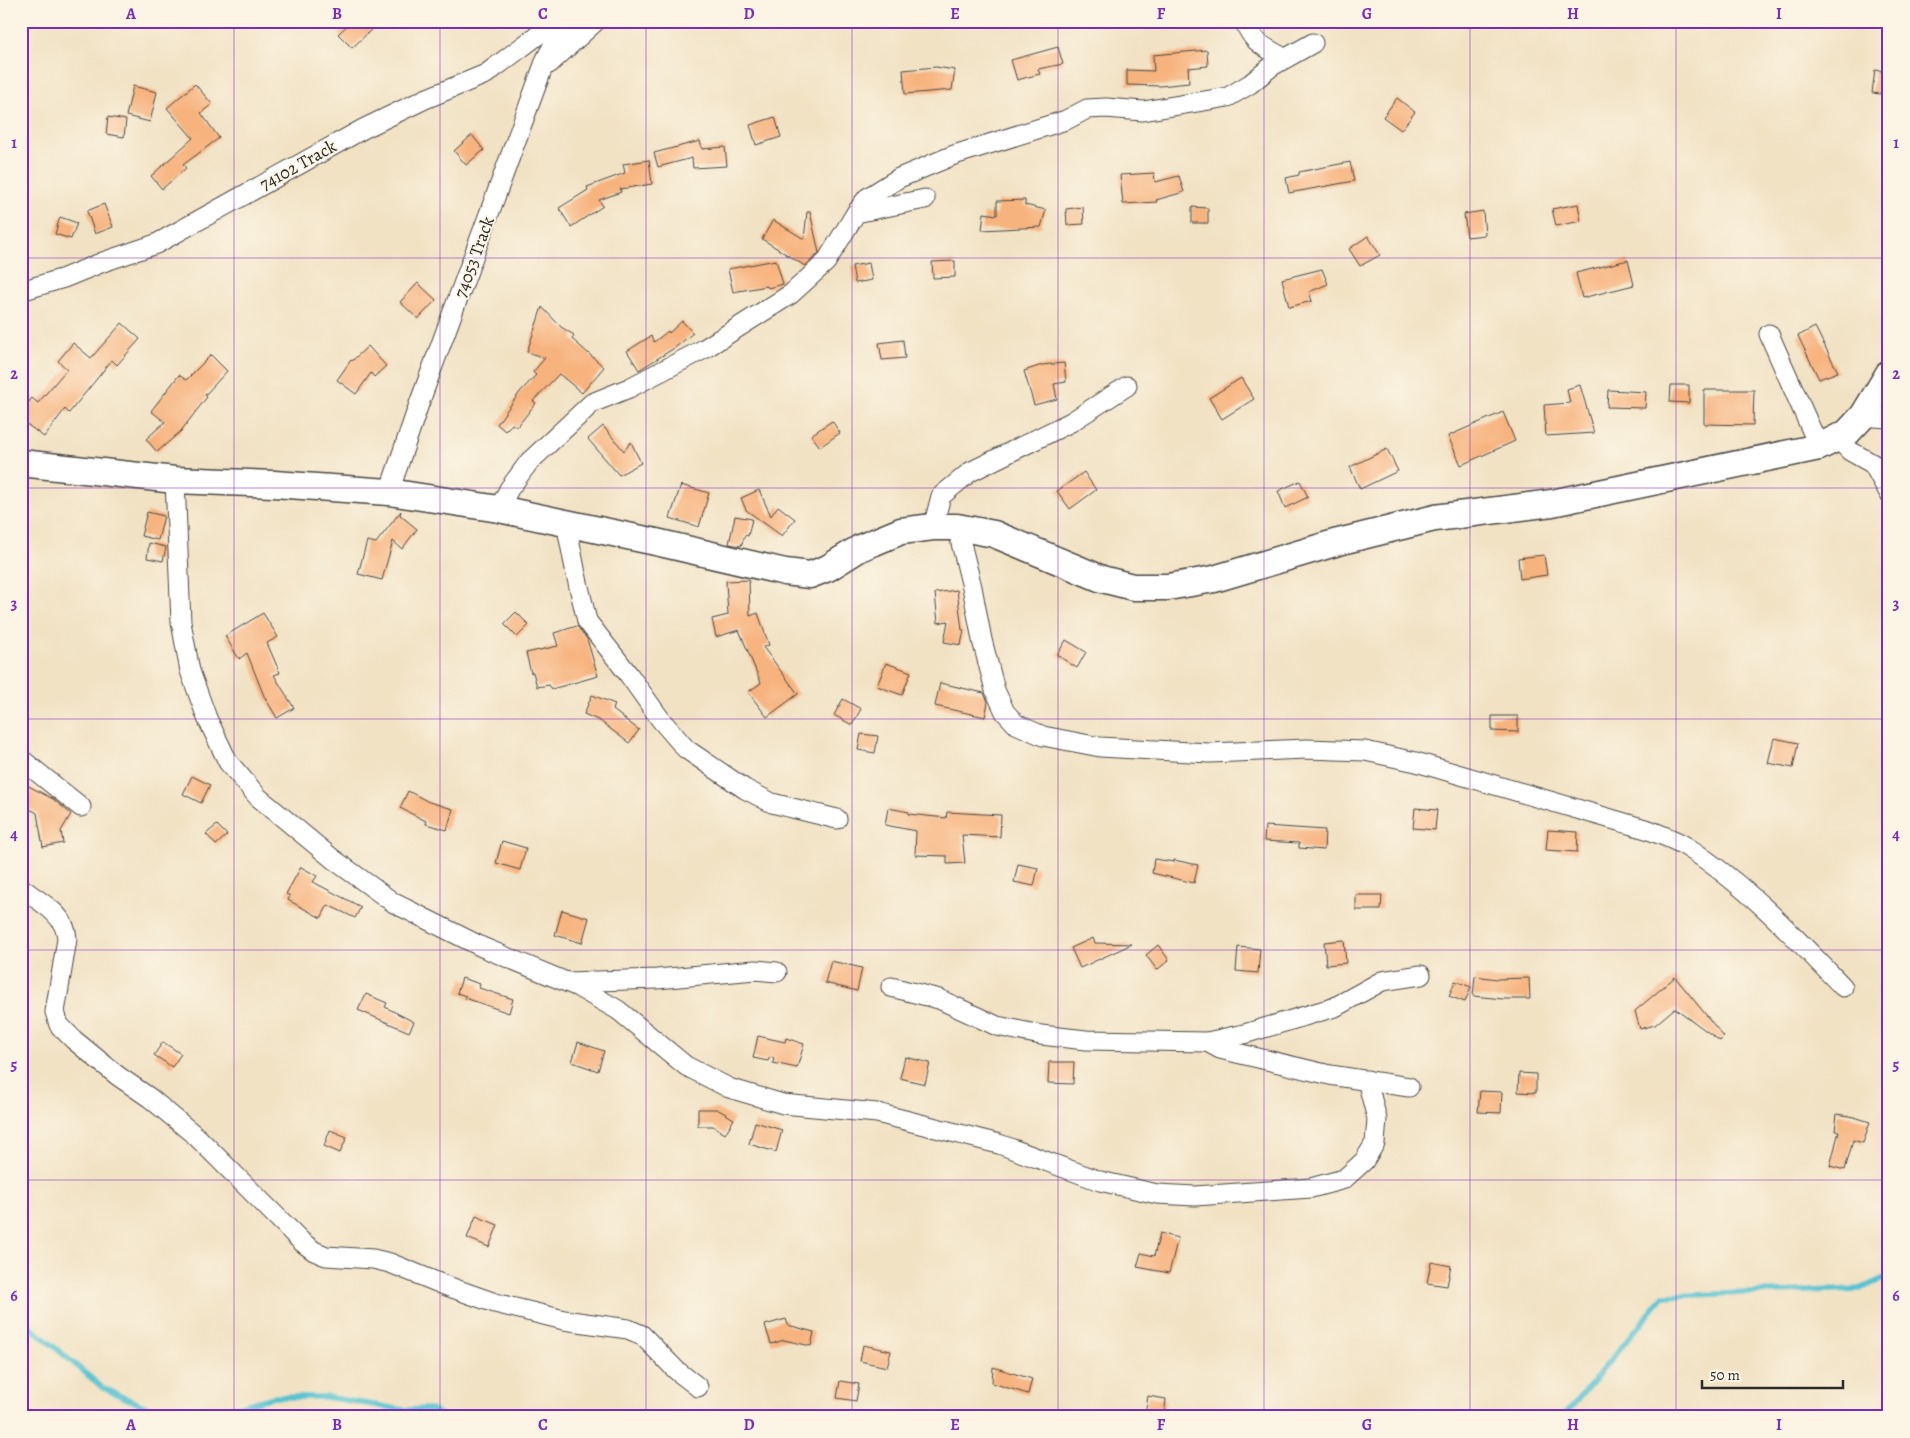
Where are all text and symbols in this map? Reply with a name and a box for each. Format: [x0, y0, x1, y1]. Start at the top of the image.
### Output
text: A [125, 3, 137, 25]
text: B [332, 3, 342, 25]
text: C [538, 3, 548, 25]
text: D [743, 3, 755, 25]
text: E [950, 3, 960, 25]
text: F [1157, 3, 1166, 25]
text: G [1362, 3, 1372, 25]
text: H [1567, 3, 1579, 25]
text: I [1776, 3, 1782, 25]
text: 1 [11, 132, 17, 154]
text: 1 [1893, 132, 1899, 154]
street label: 74102 Track [255, 134, 341, 196]
street label: 74053 Track [448, 213, 500, 301]
text: 2 [10, 363, 18, 385]
text: 2 [1892, 363, 1900, 385]
text: 3 [11, 593, 18, 615]
text: 3 [1893, 593, 1900, 615]
text: 4 [10, 824, 18, 846]
text: 4 [1892, 824, 1900, 846]
text: 5 [11, 1054, 18, 1076]
text: 5 [1893, 1054, 1900, 1076]
text: 6 [10, 1285, 18, 1307]
text: 6 [1892, 1285, 1900, 1307]
scale bar [1702, 1358, 1844, 1390]
text: 50 m [1710, 1365, 1740, 1385]
text: A [125, 1414, 137, 1436]
text: B [332, 1414, 342, 1436]
text: C [538, 1414, 548, 1436]
text: D [743, 1414, 755, 1436]
text: E [950, 1414, 960, 1436]
text: F [1157, 1414, 1166, 1436]
text: G [1362, 1414, 1372, 1436]
text: H [1567, 1414, 1579, 1436]
text: I [1776, 1414, 1782, 1436]

